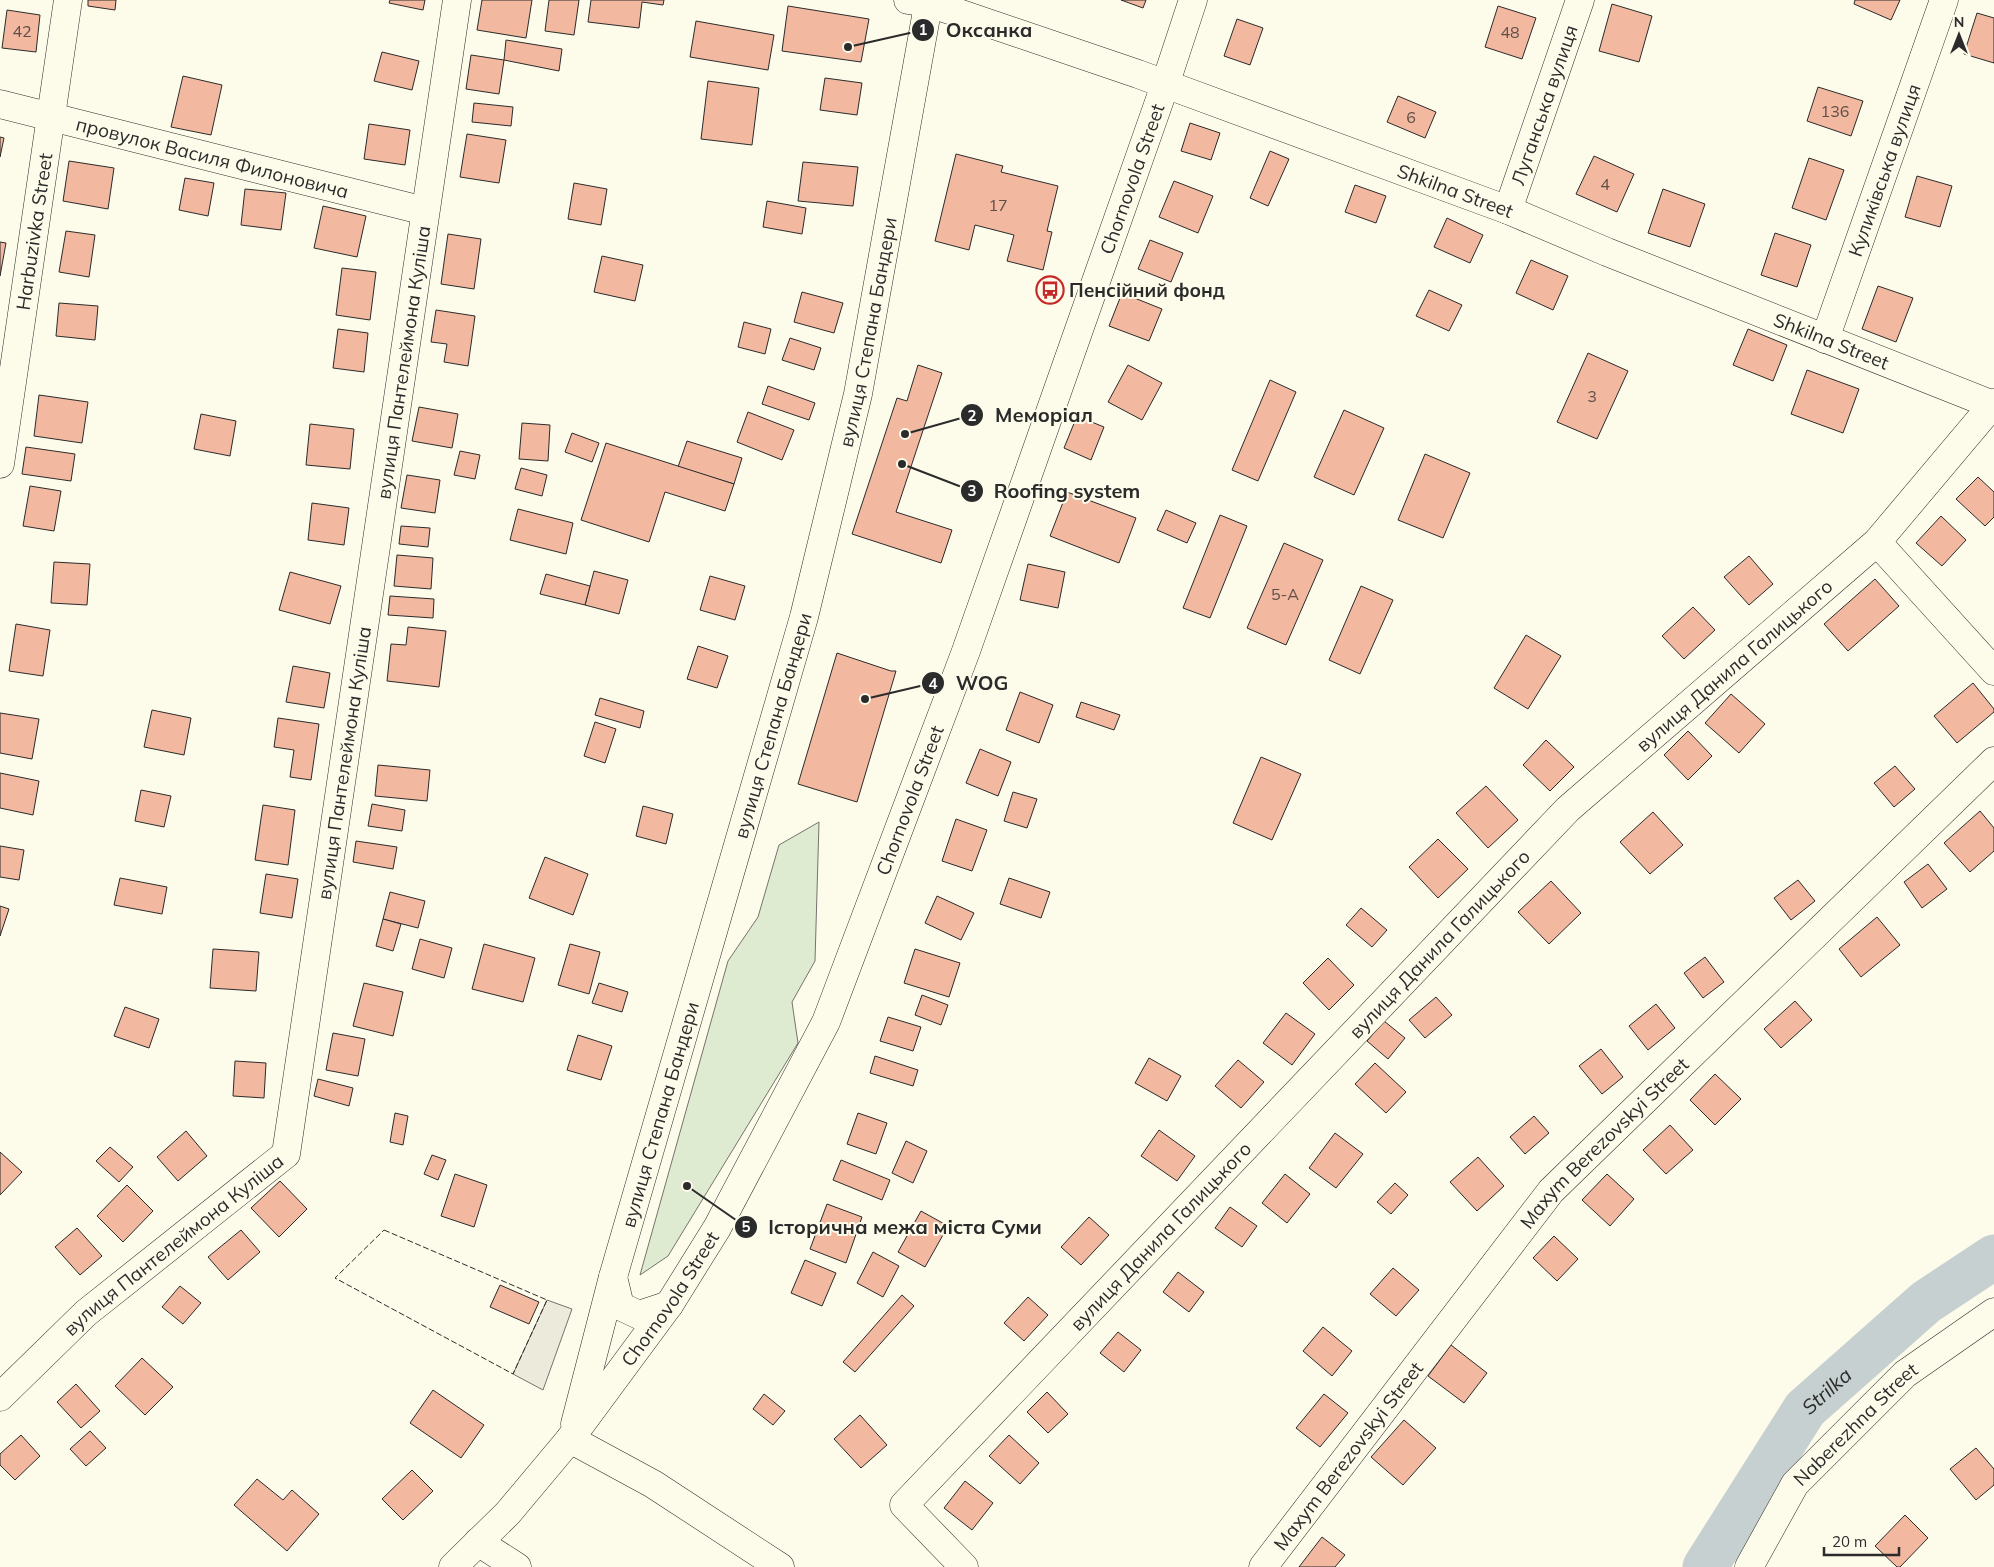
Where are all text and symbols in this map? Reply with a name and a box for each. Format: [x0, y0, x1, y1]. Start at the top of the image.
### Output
north arrow [1934, 10, 1984, 60]
callout: Оксанка [910, 12, 1042, 47]
text: N [1954, 13, 1964, 31]
text: Оксанка [946, 17, 1032, 42]
text: 1 [918, 20, 928, 39]
house number: 42 [12, 21, 32, 41]
house number: 48 [1500, 22, 1520, 42]
street label: Луганська вулиця [1505, 22, 1583, 188]
street label: Куликівська вулиця [1843, 81, 1926, 260]
street label: Chornovola Street [1094, 100, 1170, 257]
house number: 136 [1821, 101, 1849, 121]
house number: 6 [1406, 107, 1416, 127]
street label: провулок Василя Филоновича [74, 112, 351, 203]
street label: Harbuzivka Street [11, 151, 57, 312]
street label: Shkilna Street [1394, 158, 1517, 223]
house number: 4 [1600, 174, 1610, 194]
house number: 17 [988, 195, 1008, 215]
street label: вулиця Степана Бандери [834, 215, 902, 449]
street label: вулиця Пантелеймона Куліша [371, 224, 435, 501]
bus stop icon: Пенсійний фонд [1035, 275, 1065, 305]
place label: Пенсійний фонд [1069, 278, 1225, 302]
street label: Shkilna Street [1770, 307, 1893, 375]
house number: 3 [1587, 386, 1597, 406]
callout: Меморіал [960, 398, 1103, 433]
text: Меморіал [995, 402, 1093, 427]
text: 2 [967, 406, 977, 425]
callout: Roofing system [959, 473, 1151, 508]
text: Roofing system [994, 478, 1140, 503]
text: 3 [967, 481, 977, 500]
street label: вулиця Данила Галицького [1631, 574, 1837, 757]
house number: 5-А [1271, 584, 1299, 604]
street label: вулиця Степана Бандери [729, 610, 817, 841]
street label: вулиця Пантелеймона Куліша [312, 625, 376, 901]
callout: WOG [921, 666, 1019, 701]
text: WOG [956, 670, 1008, 695]
text: 4 [928, 674, 938, 693]
street label: Chornovola Street [871, 722, 949, 878]
street label: вулиця Данила Галицького [1344, 844, 1535, 1043]
street label: вулиця Степана Бандери [616, 999, 704, 1230]
street label: Maxym Berezovskyi Street [1515, 1052, 1694, 1233]
street label: вулиця Данила Галицького [1065, 1137, 1256, 1335]
street label: вулиця Пантелеймона Куліша [58, 1149, 288, 1341]
callout: Історична межа міста Суми [733, 1210, 1052, 1245]
text: Історична межа міста Суми [768, 1214, 1042, 1239]
text: 5 [741, 1217, 751, 1236]
street label: Chornovola Street [616, 1226, 724, 1371]
street label: Maxym Berezovskyi Street [1268, 1357, 1428, 1555]
street label: Naberezhna Street [1788, 1357, 1922, 1491]
water label: Strilka [1796, 1362, 1856, 1419]
scale bar [1824, 1524, 1899, 1556]
text: 20 m [1832, 1532, 1867, 1551]

